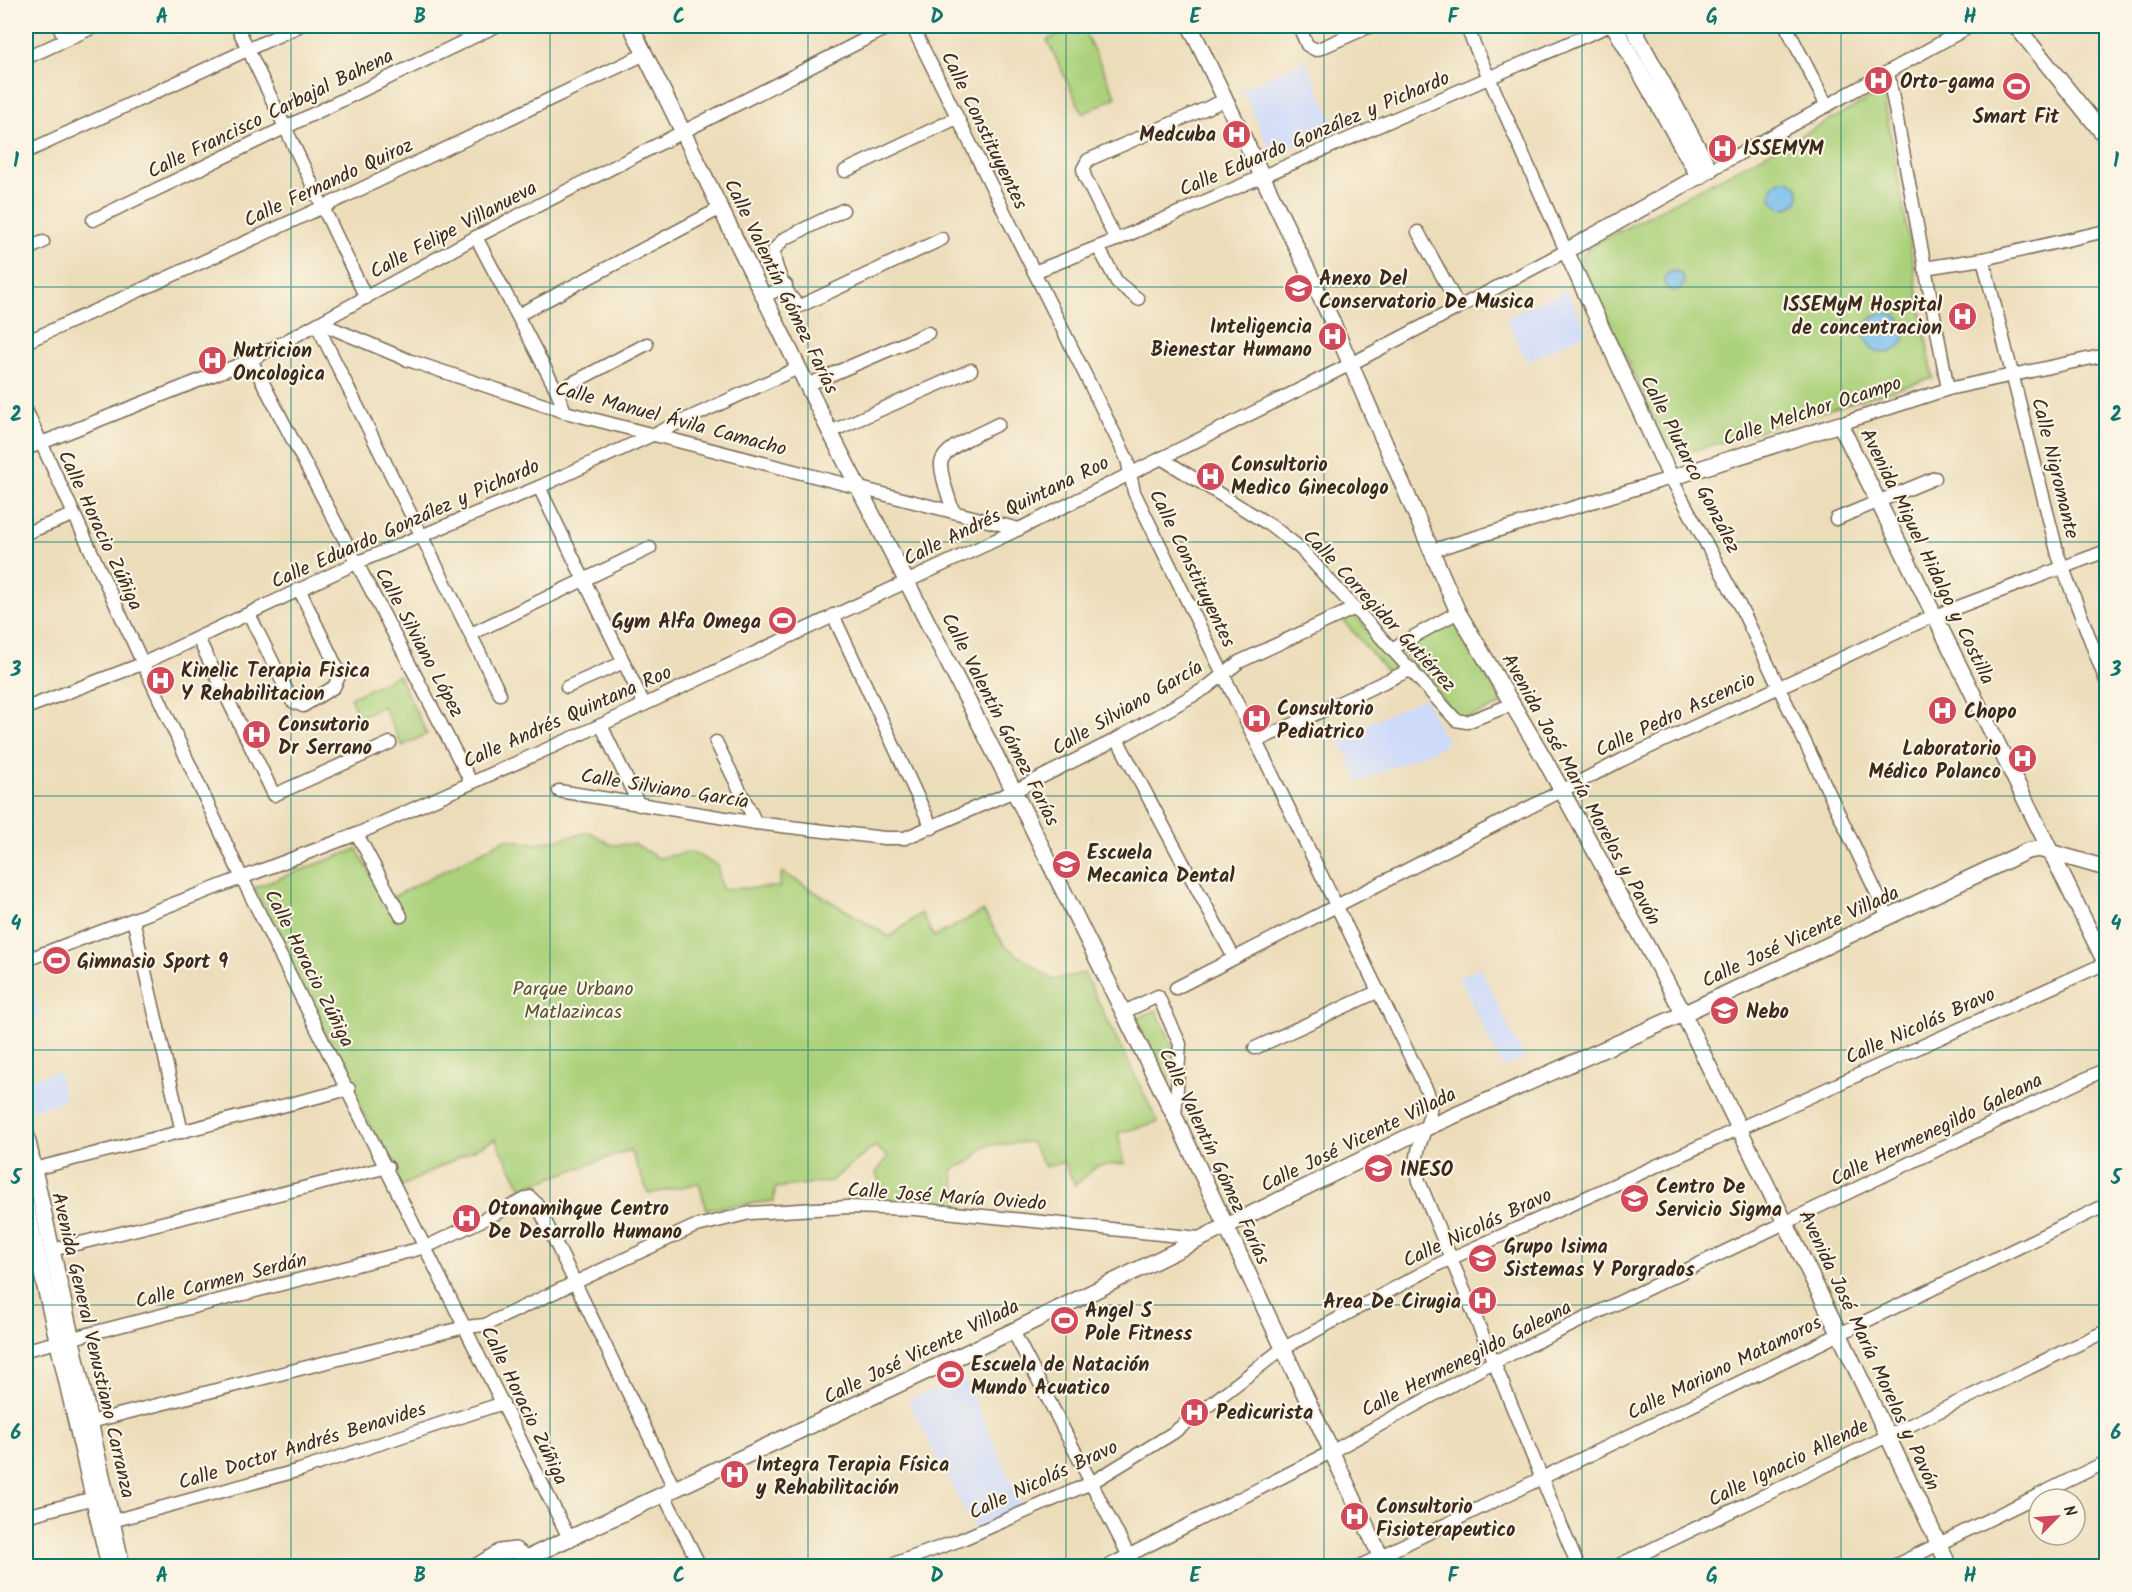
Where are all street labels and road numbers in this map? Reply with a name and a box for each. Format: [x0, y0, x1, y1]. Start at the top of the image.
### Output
street label: Calle Francisco Carbajal Bahena [142, 41, 399, 188]
street label: Calle Constituyentes [931, 46, 1036, 216]
street label: Calle Eduardo González y Pichardo [1175, 63, 1455, 206]
street label: Calle Fernando Quiroz [239, 130, 419, 237]
street label: Calle Felipe Villanueva [365, 173, 543, 288]
street label: Calle Valentín Gómez Farías [714, 174, 847, 400]
street label: Calle Melchor Ocampo [1719, 368, 1906, 456]
street label: Calle Plutarco González [1630, 370, 1748, 560]
street label: Calle Manuel Ávila Camacho [551, 374, 790, 466]
street label: Calle Nigromante [2021, 395, 2087, 542]
street label: Avenida Miguel Hidalgo y Costilla [1850, 423, 2002, 690]
street label: Calle Horacio Zúñiga [48, 445, 150, 616]
street label: Calle Andrés Quintana Roo [898, 448, 1115, 576]
street label: Calle Eduardo González y Pichardo [266, 451, 545, 599]
street label: Calle Constituyentes [1139, 484, 1244, 654]
street label: Calle Corregidor Gutiérrez [1294, 522, 1463, 701]
street label: Calle Silviano López [365, 562, 471, 724]
street label: Calle Valentín Gómez Farías [931, 607, 1067, 833]
street label: Avenida José María Morelos y Pavón [1492, 648, 1669, 932]
street label: Calle Silviano García [1046, 652, 1210, 765]
street label: Calle Andrés Quintana Roo [458, 657, 677, 778]
street label: Calle Pedro Ascencio [1590, 665, 1761, 767]
street label: Calle Silviano García [578, 761, 751, 819]
street label: Calle José Vicente Villada [1697, 878, 1905, 998]
street label: Calle Horacio Zúñiga [255, 884, 362, 1054]
street label: Calle Nicolás Bravo [1841, 979, 2001, 1074]
street label: Calle Valentín Gómez Farías [1149, 1043, 1278, 1271]
street label: Calle Hermenegildo Galeana [1825, 1065, 2049, 1196]
street label: Calle José Vicente Villada [1255, 1079, 1462, 1202]
street label: Calle José María Oviedo [846, 1175, 1047, 1221]
street label: Calle Nicolás Bravo [1398, 1180, 1558, 1277]
street label: Avenida General Venustiano Carranza [41, 1189, 143, 1502]
street label: Avenida José María Morelos y Pavón [1789, 1205, 1948, 1497]
street label: Calle Carmen Serdán [132, 1245, 311, 1319]
street label: Calle José Vicente Villada [818, 1291, 1025, 1414]
street label: Calle Hermenegildo Galeana [1356, 1293, 1578, 1427]
street label: Calle Mariano Matamoros [1622, 1307, 1828, 1430]
street label: Calle Horacio Zúñiga [471, 1321, 576, 1491]
street label: Calle Doctor Andrés Benavides [175, 1394, 431, 1500]
street label: Calle Ignacio Allende [1703, 1411, 1875, 1517]
street label: Calle Nicolás Bravo [964, 1432, 1124, 1529]

